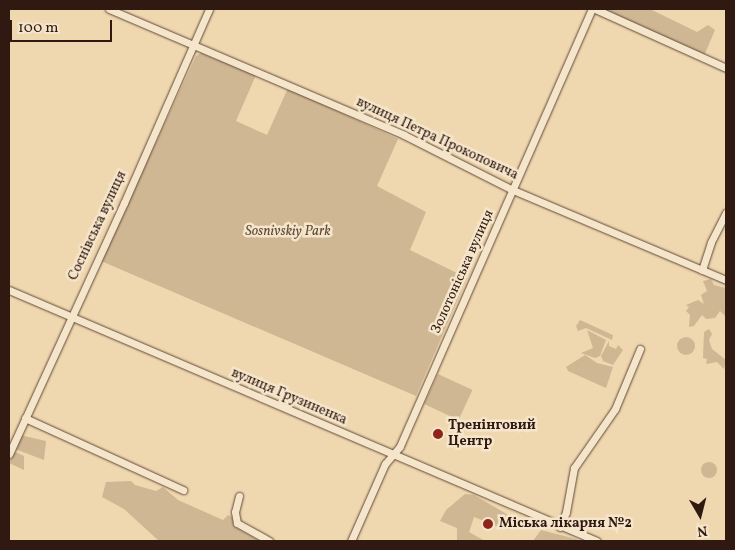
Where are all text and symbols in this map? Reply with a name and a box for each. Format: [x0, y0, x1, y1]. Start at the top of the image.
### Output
scale bar [12, 10, 115, 42]
text: 100 m [18, 18, 58, 39]
street label: вулиця Петра Прокоповича [353, 94, 521, 184]
street label: Соснівська вулиця [65, 169, 131, 283]
street label: Золотоніська вулиця [428, 207, 498, 337]
park label: Sosnivskiy Park [245, 224, 331, 240]
street label: вулиця Грузиненка [229, 365, 349, 429]
place label: Тренінговий Центр [448, 418, 536, 451]
marker: Тренінговий Центр [432, 428, 444, 440]
north arrow [675, 490, 725, 540]
place label: Міська лікарня №2 [499, 516, 632, 532]
marker: Міська лікарня №2 [481, 517, 495, 531]
text: N [696, 520, 709, 540]

